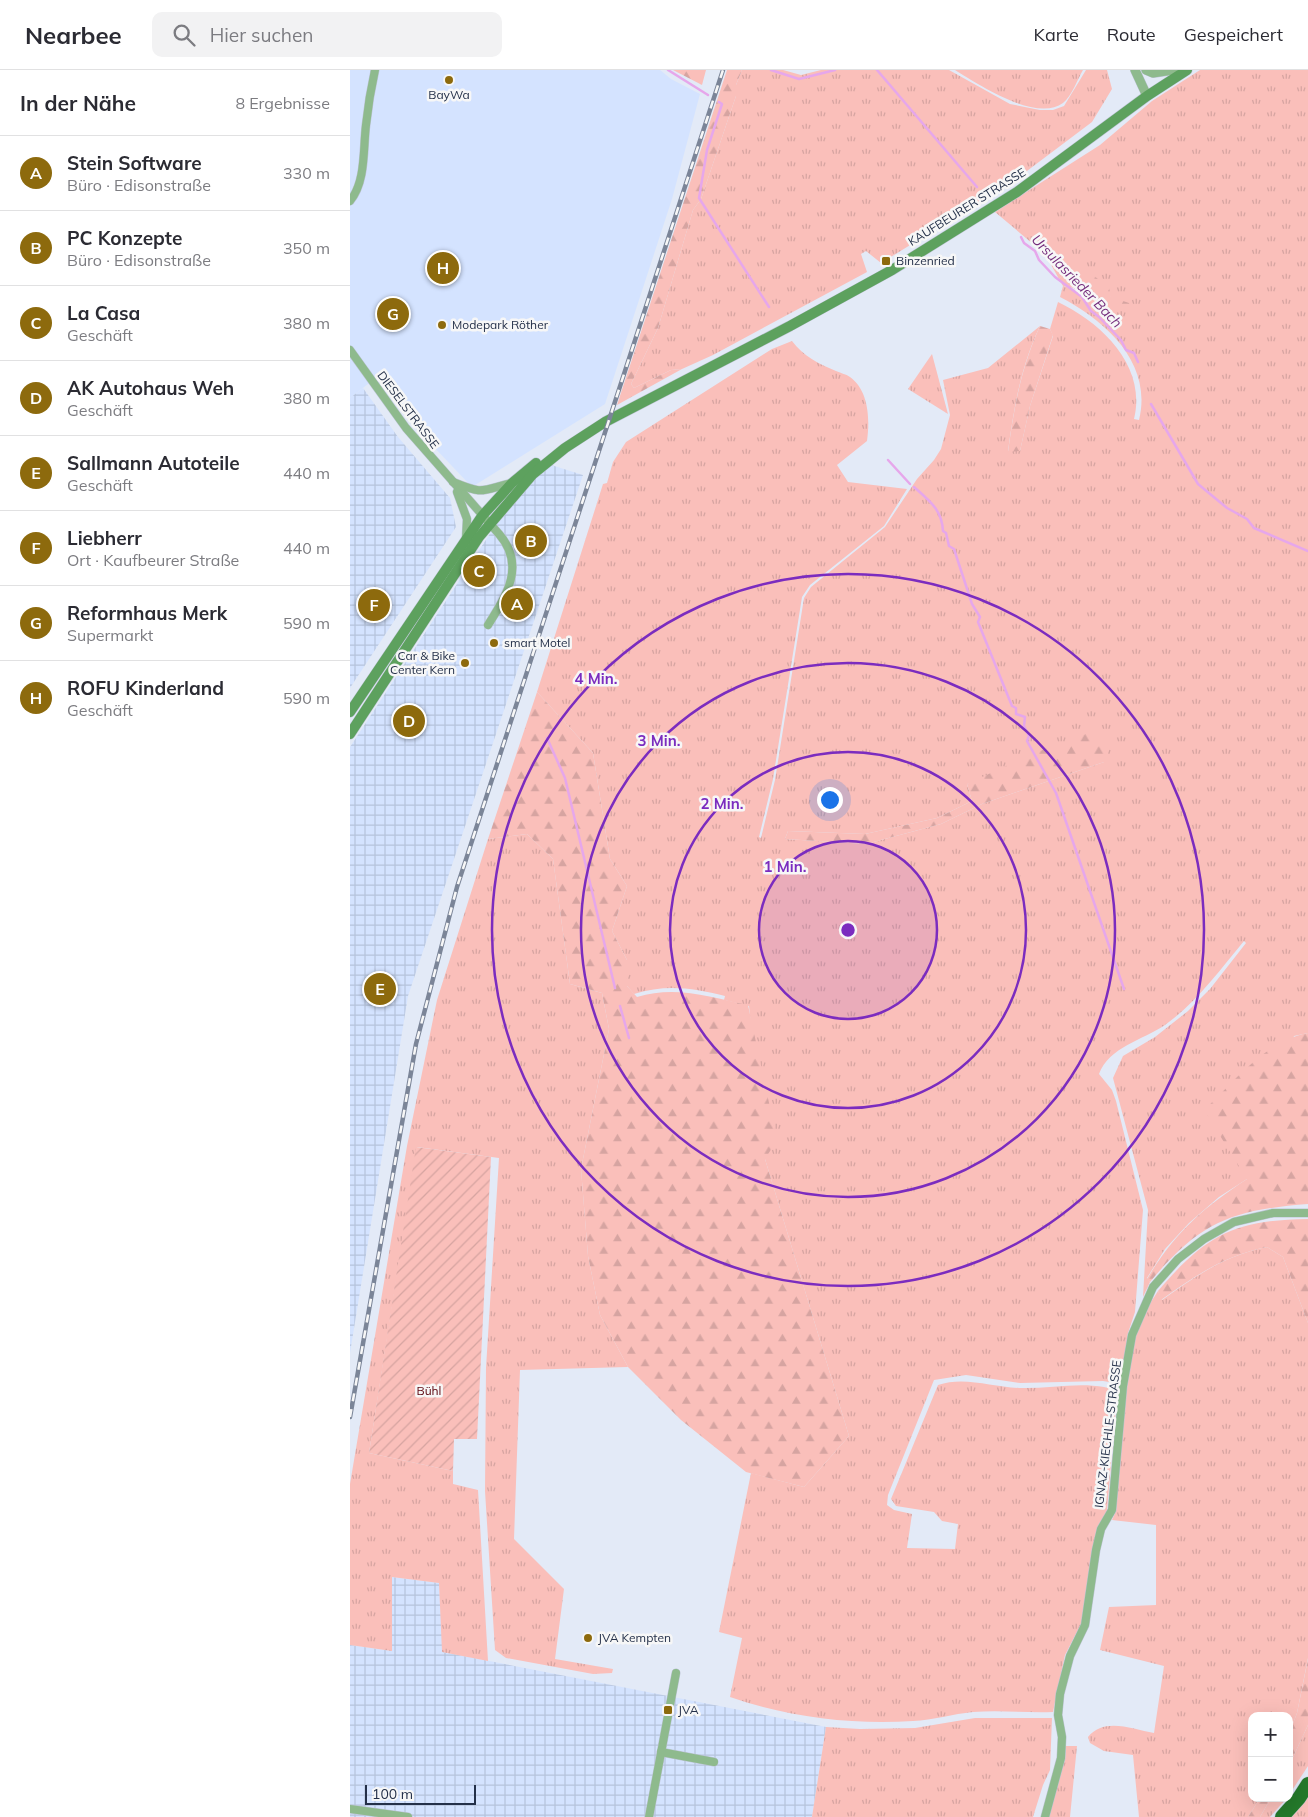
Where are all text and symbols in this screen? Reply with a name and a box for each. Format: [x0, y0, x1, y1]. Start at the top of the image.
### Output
search box [152, 12, 502, 57]
text: Nearbee [25, 20, 122, 50]
icon: search [170, 21, 198, 49]
text: Hier suchen [210, 23, 313, 47]
text: Karte [1034, 23, 1079, 46]
text: Route [1107, 23, 1156, 46]
text: Gespeichert [1184, 23, 1283, 46]
marker: BayWa [443, 74, 455, 86]
place label: BayWa [428, 87, 470, 102]
text: In der Nähe [20, 90, 136, 116]
text: 8 Ergebnisse [235, 93, 330, 113]
text: Stein Software [67, 151, 202, 175]
text: A [30, 163, 42, 183]
text: 330 m [283, 163, 330, 183]
street label: KAUFBEURER STRASSE [905, 164, 1028, 249]
text: Büro · Edisonstraße [67, 175, 211, 195]
text: PC Konzepte [67, 226, 182, 250]
water label: Ursulasrieder Bach [1028, 231, 1126, 331]
text: B [30, 238, 42, 258]
text: 350 m [283, 238, 330, 258]
pin: H [427, 249, 459, 287]
text: Büro · Edisonstraße [67, 250, 211, 270]
place label: Binzenried [896, 253, 955, 268]
marker: Binzenried [880, 255, 892, 267]
pin: G [377, 295, 409, 333]
text: La Casa [67, 301, 140, 325]
text: C [31, 313, 41, 333]
text: 380 m [283, 313, 330, 333]
place label: Modepark Röther [452, 317, 549, 332]
marker: Modepark Röther [436, 319, 448, 331]
text: Geschäft [67, 325, 133, 345]
street label: DIESELSTRASSE [374, 368, 442, 451]
text: AK Autohaus Weh [67, 376, 234, 400]
text: D [30, 388, 42, 408]
text: 380 m [283, 388, 330, 408]
text: Geschäft [67, 400, 133, 420]
text: Sallmann Autoteile [67, 451, 240, 475]
text: E [31, 463, 41, 483]
text: 440 m [283, 463, 330, 483]
text: Geschäft [67, 475, 133, 495]
pin: B [515, 522, 547, 560]
text: Liebherr [67, 526, 142, 550]
text: F [31, 538, 41, 558]
text: 440 m [283, 538, 330, 558]
text: Ort · Kaufbeurer Straße [67, 550, 239, 570]
pin: C [463, 552, 495, 590]
pin: A [501, 585, 533, 623]
pin: F [358, 586, 390, 624]
text: Reformhaus Merk [67, 601, 227, 625]
text: G [30, 613, 42, 633]
text: 590 m [283, 613, 330, 633]
text: Supermarkt [67, 625, 153, 645]
place label: smart Motel [504, 635, 570, 650]
marker: smart Motel [488, 637, 500, 649]
place label: Car & Bike Center Kern [390, 648, 455, 677]
marker: Car & Bike Center Kern [459, 657, 471, 669]
text: 4 Min. [575, 669, 617, 688]
text: ROFU Kinderland [67, 676, 224, 700]
text: H [30, 688, 42, 708]
text: 590 m [283, 688, 330, 708]
text: Geschäft [67, 700, 133, 720]
pin: D [393, 702, 425, 740]
text: 3 Min. [638, 731, 680, 750]
your location [817, 787, 843, 813]
text: 2 Min. [701, 794, 743, 813]
text: 1 Min. [764, 857, 806, 876]
centre of rings [839, 921, 857, 939]
pin: E [364, 970, 396, 1008]
street label: IGNAZ-KIECHLE-STRASSE [1091, 1359, 1124, 1509]
park label: Bühl [417, 1383, 441, 1398]
place label: JVA Kempten [598, 1630, 671, 1645]
marker: JVA Kempten [582, 1632, 594, 1644]
place label: JVA [678, 1702, 699, 1717]
marker: JVA [662, 1704, 674, 1716]
map controls [1248, 1712, 1293, 1802]
button: + [1248, 1712, 1293, 1757]
button: − [1248, 1757, 1293, 1802]
scale bar [365, 1782, 476, 1805]
text: 100 m [372, 1785, 413, 1803]

